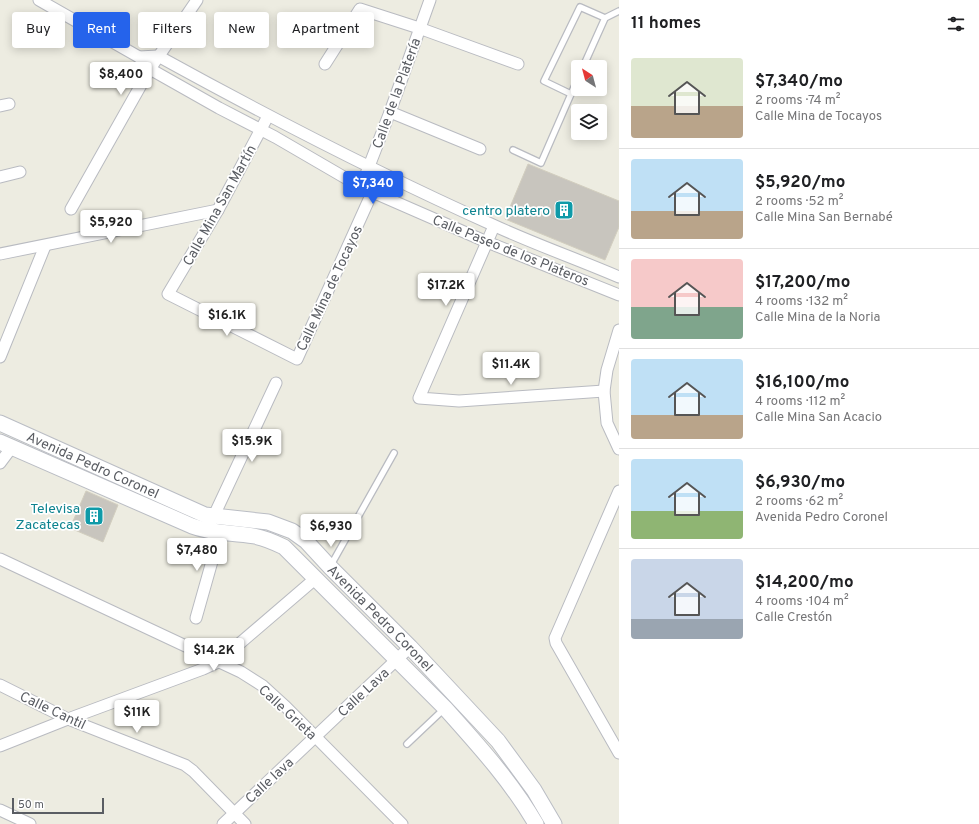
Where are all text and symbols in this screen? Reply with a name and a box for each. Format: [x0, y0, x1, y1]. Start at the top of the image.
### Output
chip: Buy [12, 12, 65, 48]
chip: Rent [73, 12, 130, 48]
chip: Filters [138, 12, 206, 48]
chip: New [214, 12, 269, 48]
chip: Apartment [277, 12, 374, 48]
text: 11 homes [631, 13, 701, 35]
icon: filters [945, 13, 967, 35]
street label: Calle de la Platería [370, 36, 425, 151]
north arrow [571, 60, 607, 96]
map controls [571, 60, 607, 140]
pin: $8,400 [88, 62, 154, 96]
text: $8,400 [99, 67, 143, 83]
text: $7,340/mo [755, 71, 843, 93]
icon: home [663, 74, 711, 122]
text: 2 rooms · 74 m² [755, 93, 840, 109]
button: layers [571, 104, 607, 140]
text: Calle Mina de Tocayos [755, 109, 882, 125]
street label: Calle Mina San Martín [180, 142, 261, 269]
pin: $7,340 [340, 171, 406, 205]
text: $5,920/mo [755, 172, 845, 194]
icon: home [663, 175, 711, 223]
text: $7,340 [352, 176, 394, 192]
text: 2 rooms · 52 m² [755, 194, 843, 210]
building icon: centro platero [553, 199, 575, 221]
place label: centro platero [462, 203, 550, 220]
pin: $5,920 [78, 210, 144, 244]
text: Calle Mina San Bernabé [755, 210, 893, 226]
street label: Calle Paseo de los Plateros [430, 212, 591, 291]
text: $5,920 [89, 215, 133, 231]
street label: Calle Mina de Tocayos [294, 223, 367, 354]
text: $17,200/mo [755, 272, 850, 294]
pin: $17.2K [413, 273, 479, 307]
icon: home [663, 275, 711, 323]
text: $17.2K [427, 278, 465, 294]
text: 4 rooms · 132 m² [755, 294, 848, 310]
pin: $16.1K [194, 303, 260, 337]
text: $16.1K [208, 308, 246, 324]
text: Calle Mina de la Noria [755, 310, 880, 326]
pin: $11.4K [478, 352, 544, 386]
text: $11.4K [491, 357, 531, 373]
text: $16,100/mo [755, 372, 849, 394]
icon: home [663, 375, 711, 423]
text: 4 rooms · 112 m² [755, 394, 845, 410]
text: Calle Mina San Acacio [755, 410, 882, 426]
street label: Avenida Pedro Coronel [24, 429, 161, 503]
pin: $15.9K [219, 429, 285, 463]
text: $15.9K [231, 434, 273, 450]
text: $6,930/mo [755, 472, 845, 494]
icon: home [663, 475, 711, 523]
text: 2 rooms · 62 m² [755, 494, 843, 510]
place label: Televisa Zacatecas [16, 501, 80, 534]
building icon: Televisa Zacatecas [83, 505, 105, 527]
text: Avenida Pedro Coronel [755, 510, 888, 526]
pin: $6,930 [298, 514, 364, 548]
text: $6,930 [309, 519, 353, 535]
pin: $7,480 [164, 538, 230, 572]
text: $7,480 [176, 543, 218, 559]
street label: Avenida Pedro Coronel [323, 562, 436, 676]
text: $14,200/mo [755, 572, 854, 594]
icon: home [663, 575, 711, 623]
text: 4 rooms · 104 m² [755, 594, 849, 610]
text: Calle Crestón [755, 610, 832, 626]
pin: $14.2K [181, 638, 247, 672]
text: $14.2K [193, 643, 235, 659]
street label: Calle Lava [335, 665, 393, 721]
street label: Calle Grieta [254, 682, 319, 744]
street label: Calle Cantil [17, 689, 88, 734]
pin: $11K [113, 700, 161, 734]
text: $11K [123, 705, 151, 721]
street label: Calle lava [242, 754, 298, 808]
scale bar [12, 796, 104, 815]
text: 50 m [18, 798, 44, 812]

